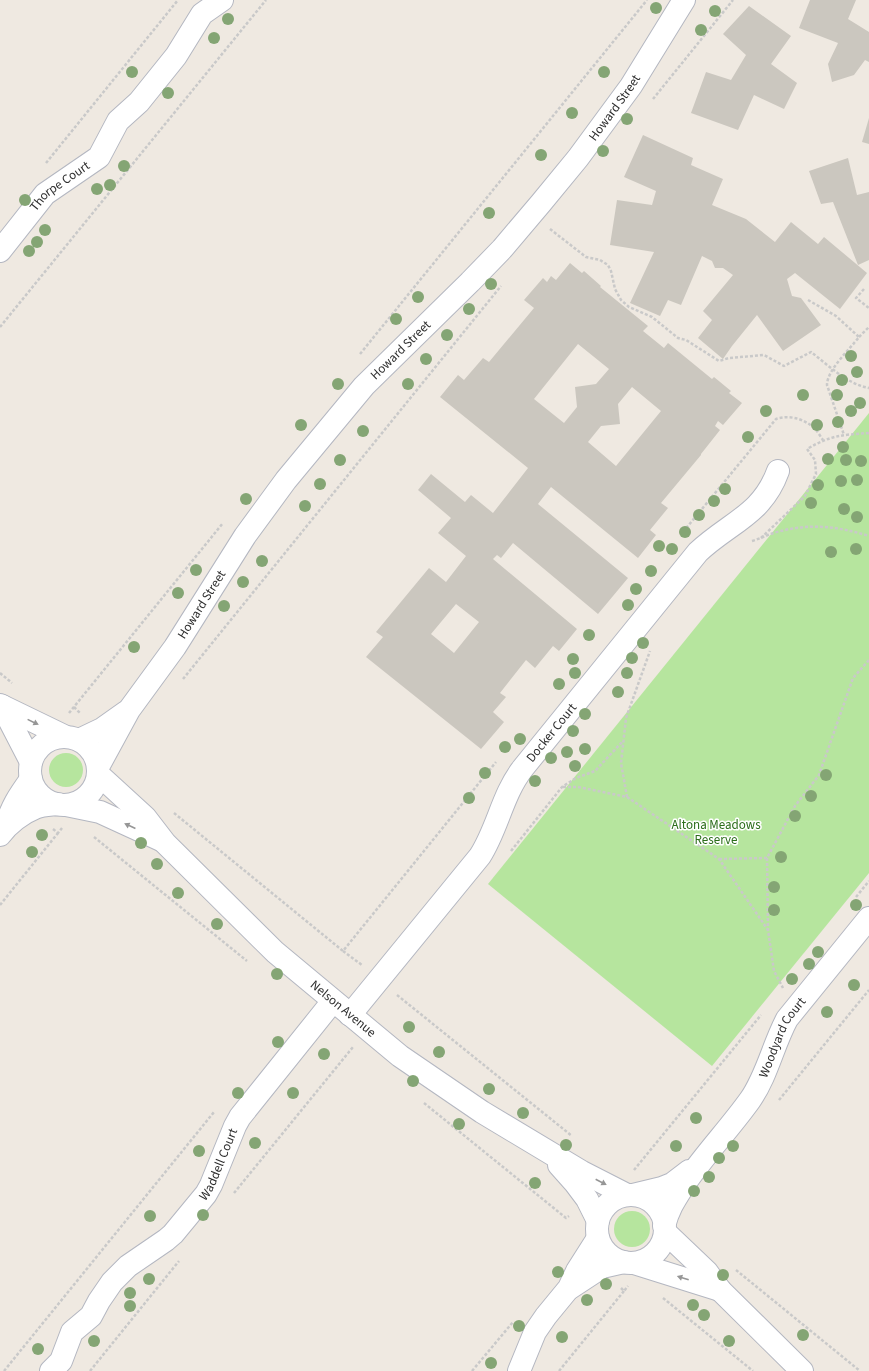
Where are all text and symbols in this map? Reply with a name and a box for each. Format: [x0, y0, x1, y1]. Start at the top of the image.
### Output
street label: Howard Street [585, 71, 645, 145]
street label: Thorpe Court [26, 157, 94, 215]
street label: Howard Street [366, 316, 435, 384]
street label: Howard Street [173, 566, 230, 642]
street label: Docker Court [522, 699, 581, 766]
one-way arrow [27, 719, 38, 725]
park label: Altona Meadows Reserve [671, 816, 761, 849]
one-way arrow [124, 823, 136, 829]
street label: Nelson Avenue [306, 976, 380, 1041]
street label: Woodyard Court [754, 993, 810, 1081]
street label: Waddell Court [195, 1125, 242, 1205]
one-way arrow [595, 1179, 606, 1185]
one-way arrow [676, 1275, 688, 1281]

